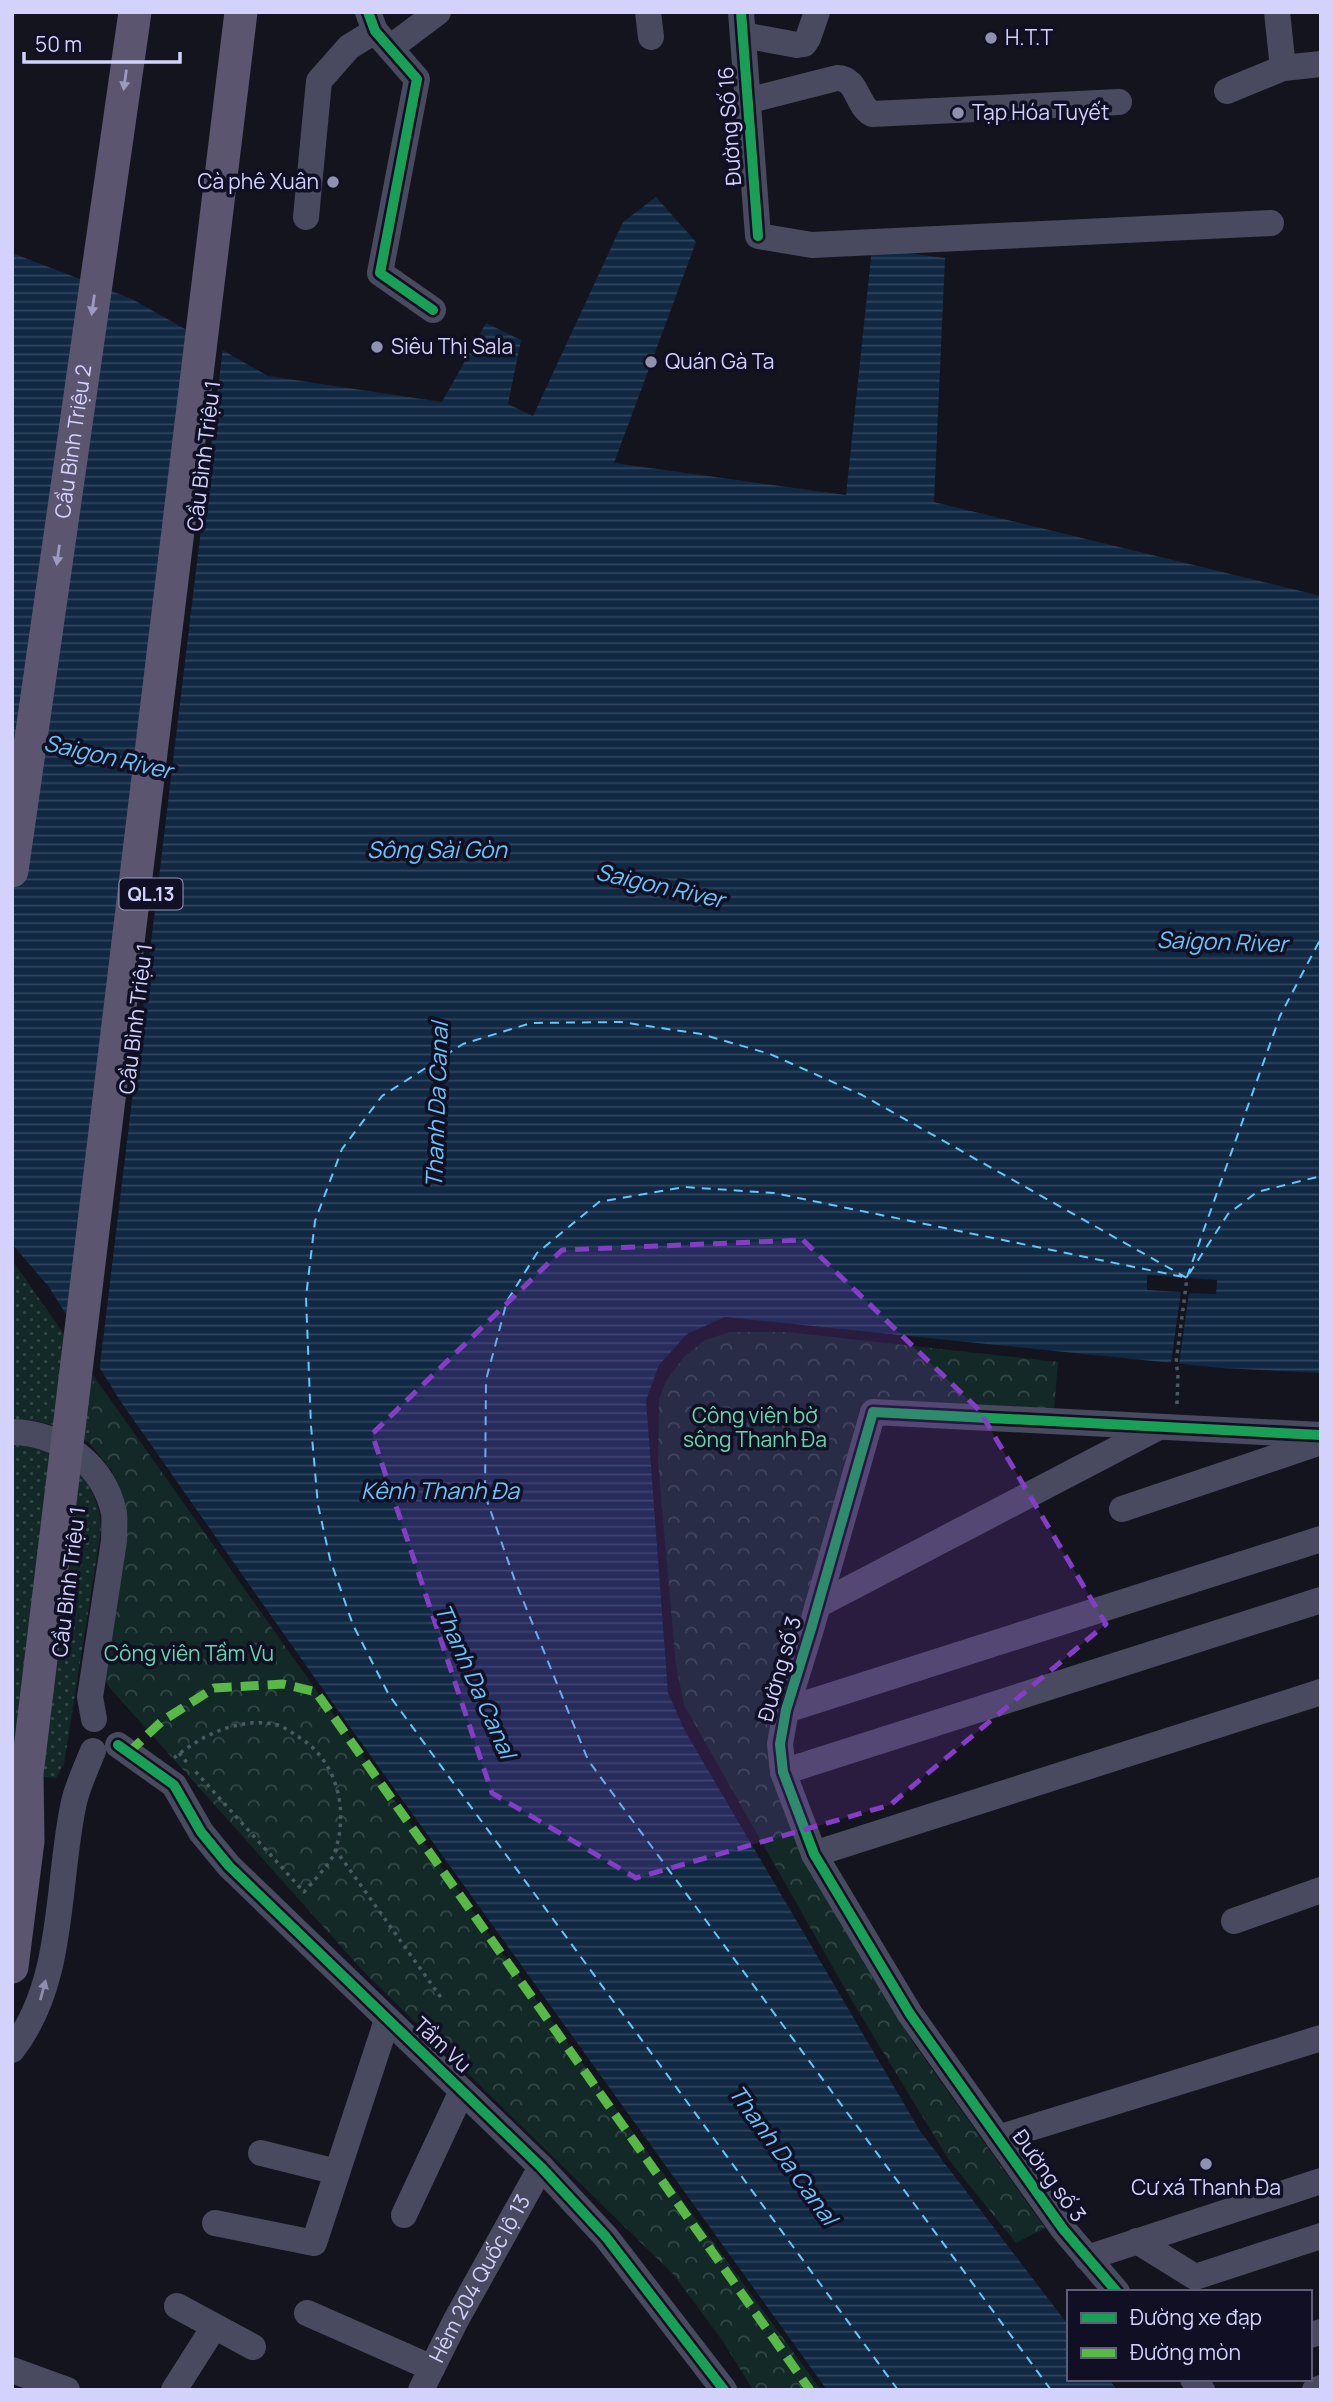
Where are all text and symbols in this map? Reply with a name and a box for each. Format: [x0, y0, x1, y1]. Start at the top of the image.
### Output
scale bar [24, 21, 180, 65]
place label: H.T.T [1005, 23, 1053, 51]
text: 50 m [35, 30, 82, 58]
marker: H.T.T [983, 30, 999, 46]
street label: Đường Số 16 [711, 66, 747, 186]
one-way arrow [120, 69, 131, 91]
place label: Tạp Hóa Tuyết [972, 98, 1109, 126]
marker: Tạp Hóa Tuyết [950, 105, 966, 121]
place label: Cà phê Xuân [197, 167, 319, 195]
marker: Cà phê Xuân [325, 174, 341, 190]
one-way arrow [87, 294, 98, 316]
place label: Siêu Thị Sala [391, 332, 513, 360]
marker: Siêu Thị Sala [369, 339, 385, 355]
place label: Quán Gà Ta [665, 347, 774, 375]
marker: Quán Gà Ta [643, 354, 659, 370]
street label: Cầu Bình Triệu 2 [48, 362, 97, 520]
street label: Cầu Bình Triệu 1 [180, 379, 226, 533]
one-way arrow [52, 544, 63, 566]
water label: Saigon River [41, 726, 178, 787]
water label: Sông Sài Gòn [367, 833, 508, 865]
water label: Saigon River [593, 855, 730, 916]
road number: QL.13 [120, 878, 182, 909]
water label: Saigon River [1156, 923, 1291, 959]
street label: Cầu Bình Triệu 1 [112, 942, 158, 1096]
water label: Thanh Da Canal [417, 1019, 455, 1188]
park label: Công viên bờ sông Thanh Đa [683, 1401, 827, 1453]
water label: Kênh Thanh Đa [361, 1474, 520, 1506]
street label: Cầu Bình Triệu 1 [45, 1505, 91, 1659]
water label: Thanh Da Canal [428, 1598, 525, 1765]
street label: Đường số 3 [751, 1613, 807, 1724]
park label: Công viên Tầm Vu [104, 1639, 274, 1667]
one-way arrow [38, 1979, 49, 2001]
street label: Tầm Vu [408, 2010, 478, 2078]
water label: Thanh Da Canal [722, 2078, 847, 2233]
street label: Đường số 3 [1007, 2124, 1093, 2227]
marker: Cư xá Thanh Đa [1198, 2156, 1214, 2172]
place label: Cư xá Thanh Đa [1131, 2173, 1281, 2201]
street label: Hẻm 204 Quốc lộ 13 [422, 2189, 536, 2367]
legend [1067, 2290, 1312, 2381]
text: Đường xe đạp [1130, 2303, 1262, 2331]
text: Đường mòn [1130, 2338, 1241, 2366]

